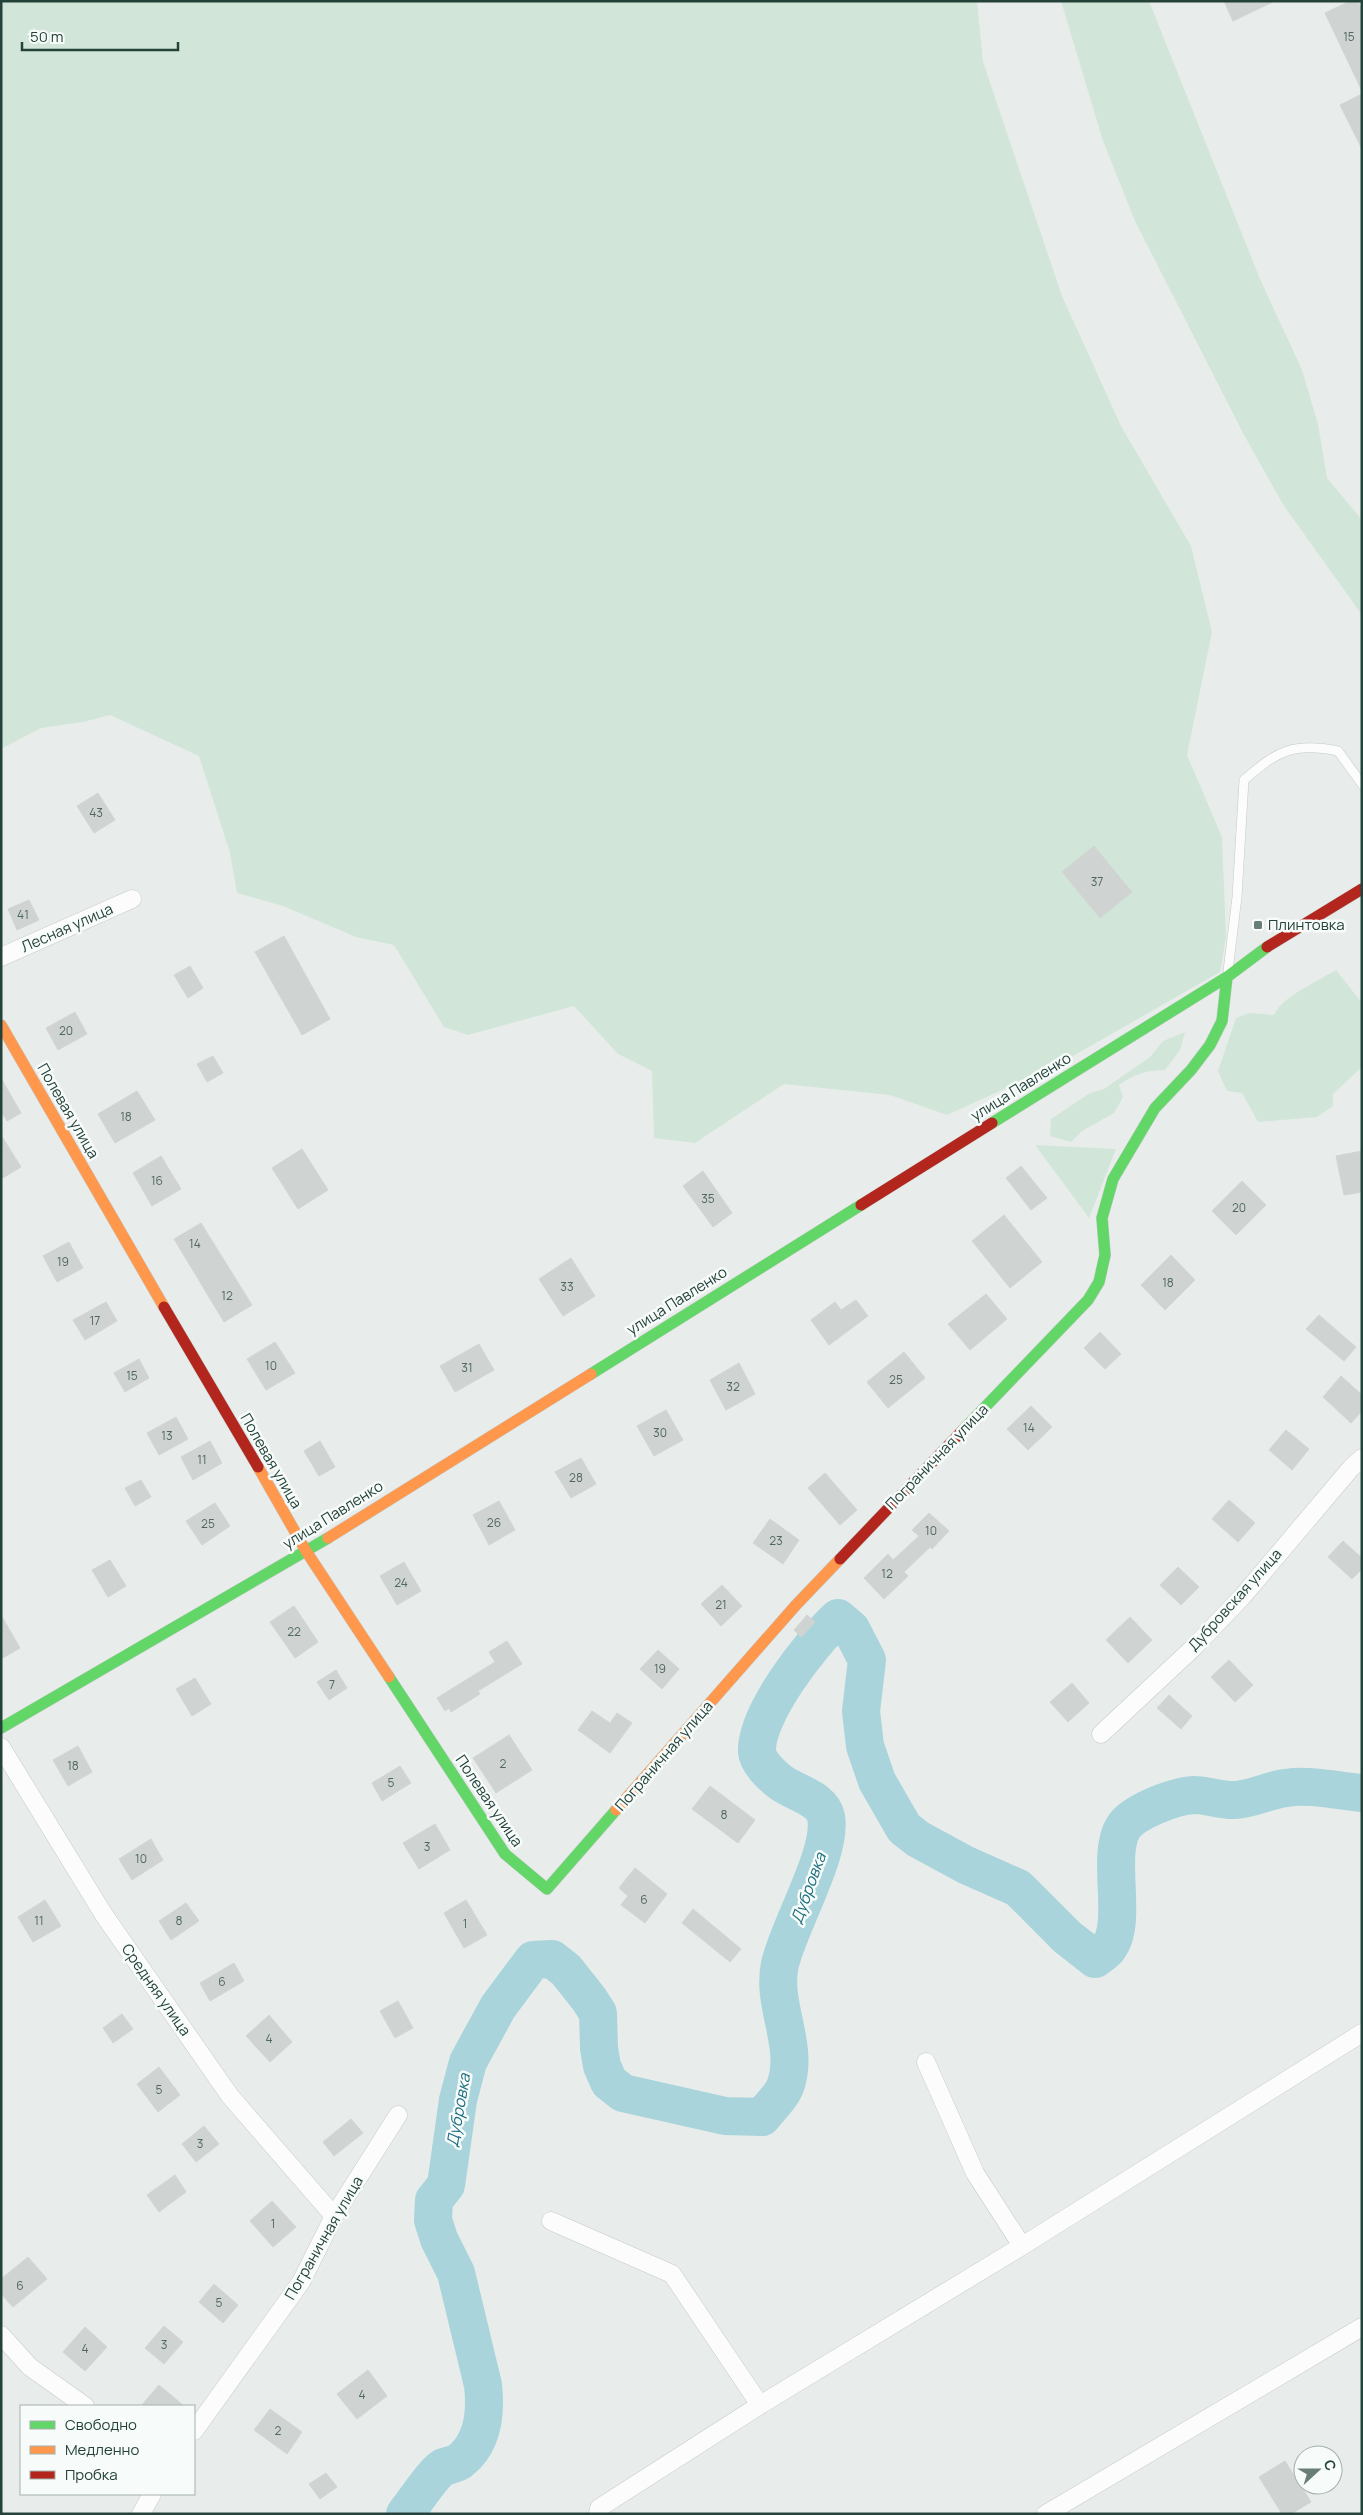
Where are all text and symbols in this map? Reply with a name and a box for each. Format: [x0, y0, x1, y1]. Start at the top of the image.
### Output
scale bar [22, 20, 179, 52]
text: 50 m [30, 26, 64, 47]
house number: 15 [1343, 28, 1355, 45]
house number: 43 [89, 804, 103, 821]
house number: 37 [1091, 873, 1103, 890]
street label: Лесная улица [18, 898, 116, 957]
house number: 41 [17, 906, 29, 923]
place label: Плинтовка [1268, 914, 1345, 935]
marker: Плинтовка [1252, 919, 1264, 931]
house number: 20 [59, 1022, 73, 1039]
street label: улица Павленко [967, 1047, 1075, 1126]
street label: Полевая улица [33, 1059, 104, 1162]
house number: 18 [120, 1108, 132, 1125]
house number: 16 [151, 1172, 163, 1189]
house number: 35 [701, 1190, 715, 1207]
house number: 20 [1232, 1199, 1246, 1216]
house number: 14 [189, 1235, 201, 1252]
house number: 19 [57, 1253, 69, 1270]
street label: улица Павленко [623, 1261, 731, 1340]
house number: 18 [1162, 1274, 1174, 1291]
house number: 33 [560, 1278, 574, 1295]
house number: 12 [221, 1287, 233, 1304]
house number: 17 [90, 1312, 100, 1329]
house number: 10 [265, 1357, 277, 1374]
house number: 31 [461, 1359, 473, 1376]
house number: 15 [126, 1367, 138, 1384]
house number: 25 [889, 1371, 903, 1388]
house number: 32 [726, 1378, 740, 1395]
street label: Пограничная улица [881, 1399, 993, 1514]
street label: Полевая улица [236, 1409, 307, 1512]
house number: 14 [1023, 1419, 1035, 1436]
house number: 30 [653, 1424, 667, 1441]
house number: 13 [161, 1427, 173, 1444]
house number: 11 [197, 1451, 207, 1468]
house number: 28 [569, 1469, 583, 1486]
street label: улица Павленко [279, 1475, 387, 1554]
house number: 26 [487, 1514, 501, 1531]
house number: 25 [201, 1515, 215, 1532]
house number: 10 [925, 1522, 937, 1539]
house number: 23 [769, 1532, 783, 1549]
street label: Дубровская улица [1183, 1544, 1286, 1655]
house number: 12 [881, 1565, 893, 1582]
house number: 24 [394, 1574, 408, 1591]
house number: 21 [715, 1596, 727, 1613]
house number: 22 [287, 1623, 301, 1640]
house number: 19 [654, 1660, 666, 1677]
house number: 7 [329, 1676, 335, 1693]
street label: Пограничная улица [610, 1696, 717, 1815]
street label: Полевая улица [451, 1751, 528, 1851]
house number: 2 [500, 1755, 507, 1772]
house number: 18 [67, 1757, 79, 1774]
house number: 5 [388, 1774, 395, 1791]
house number: 8 [721, 1806, 728, 1823]
house number: 3 [424, 1838, 430, 1855]
water label: Дубровка [785, 1848, 831, 1926]
house number: 10 [135, 1850, 147, 1867]
house number: 6 [640, 1891, 648, 1908]
house number: 11 [34, 1912, 44, 1929]
house number: 8 [176, 1912, 183, 1929]
house number: 1 [463, 1915, 467, 1932]
street label: Средняя улица [117, 1939, 196, 2040]
house number: 6 [218, 1973, 226, 1990]
house number: 4 [265, 2030, 273, 2047]
water label: Дубровка [441, 2071, 475, 2148]
house number: 5 [156, 2081, 163, 2098]
house number: 3 [197, 2135, 203, 2152]
street label: Пограничная улица [280, 2172, 368, 2304]
house number: 1 [271, 2215, 275, 2232]
house number: 6 [16, 2277, 24, 2294]
house number: 5 [216, 2294, 223, 2311]
house number: 3 [161, 2336, 167, 2353]
house number: 4 [81, 2340, 89, 2357]
house number: 4 [358, 2386, 366, 2403]
legend [20, 2405, 195, 2495]
text: Свободно [65, 2414, 137, 2435]
house number: 2 [275, 2422, 282, 2439]
text: Медленно [65, 2439, 139, 2460]
north arrow [1293, 2445, 1343, 2495]
text: С [1320, 2457, 1341, 2473]
text: Пробка [65, 2464, 118, 2485]

